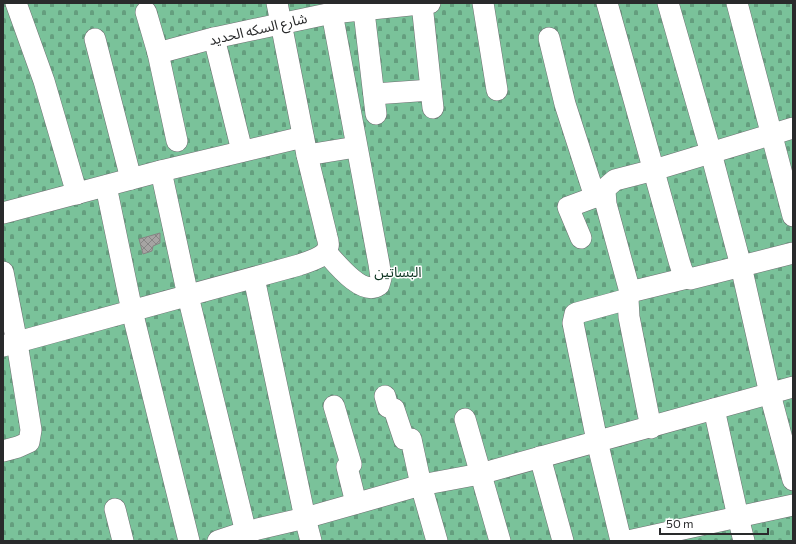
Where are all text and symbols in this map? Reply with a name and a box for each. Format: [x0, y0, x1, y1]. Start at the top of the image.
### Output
street label: شارع السكه الحديد [207, 9, 309, 51]
park label: البساتين [374, 263, 422, 281]
scale bar [660, 510, 768, 536]
text: 50 m [666, 516, 694, 530]

